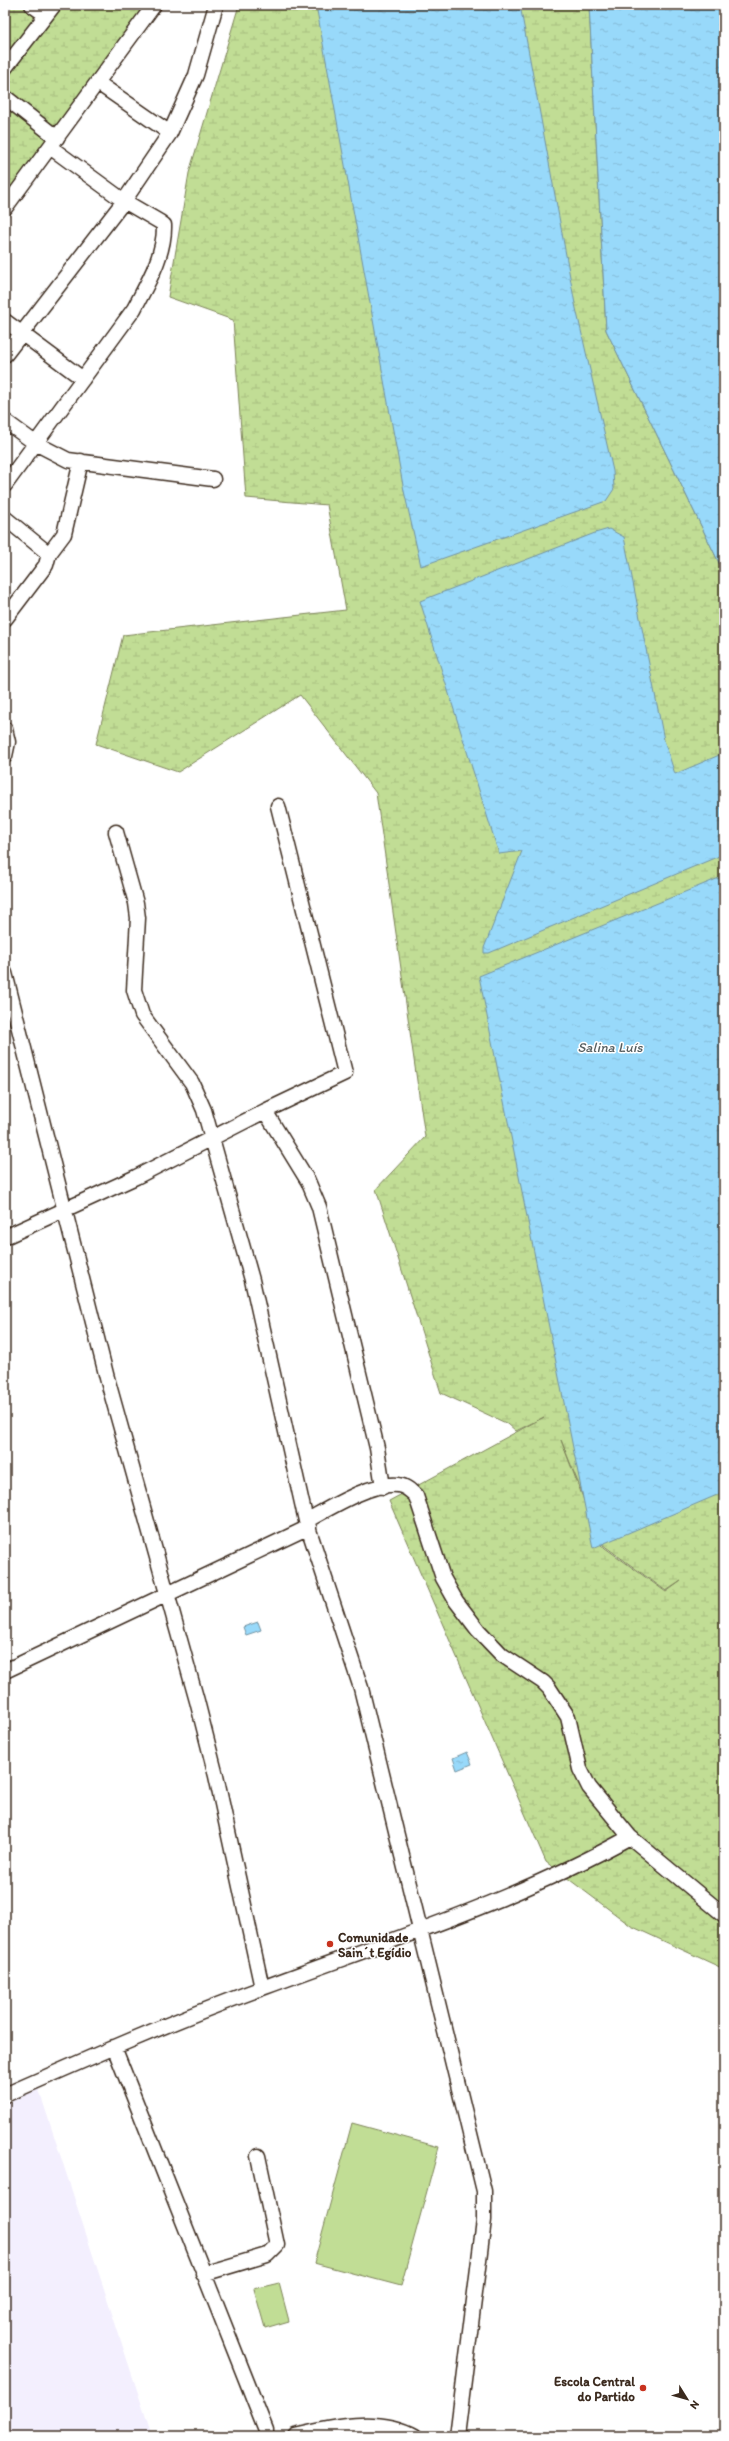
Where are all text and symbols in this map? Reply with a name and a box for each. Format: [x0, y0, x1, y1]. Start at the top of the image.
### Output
water label: Salina Luís [577, 1039, 643, 1056]
place label: Comunidade Sain´t Egídio [338, 1930, 412, 1961]
marker: Comunidade Sain´t Egídio [325, 1939, 335, 1949]
place label: Escola Central do Partido [554, 2374, 635, 2404]
north arrow [667, 2379, 707, 2419]
marker: Escola Central do Partido [638, 2383, 648, 2393]
text: N [687, 2398, 702, 2412]

